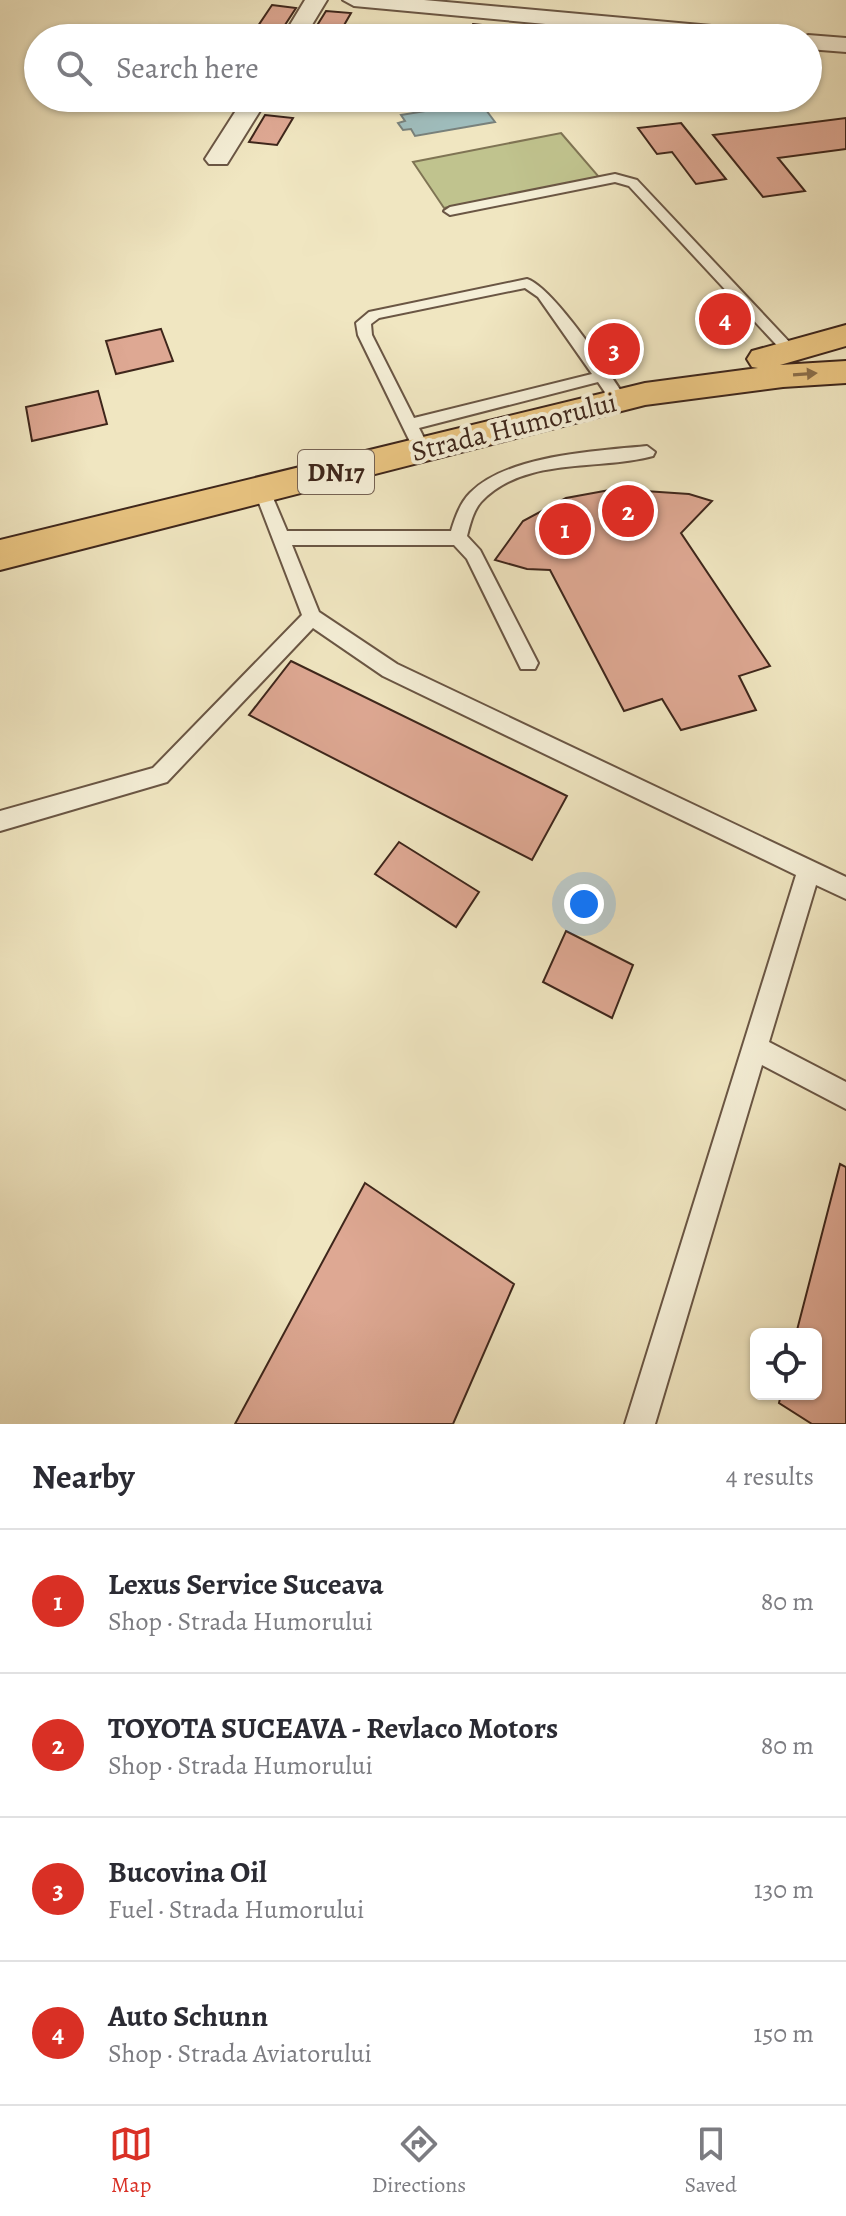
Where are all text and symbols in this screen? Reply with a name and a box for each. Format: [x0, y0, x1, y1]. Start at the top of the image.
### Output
search box [24, 24, 822, 112]
icon: search [52, 46, 96, 90]
text: Search here [116, 48, 259, 88]
pin: 4 [699, 289, 751, 349]
pin: 3 [588, 319, 640, 379]
one-way arrow [793, 367, 818, 380]
street label: Strada Humorului [407, 383, 621, 471]
road number: DN17 [298, 450, 374, 494]
pin: 2 [602, 481, 654, 541]
pin: 1 [539, 499, 591, 559]
your location [564, 884, 604, 924]
map controls [750, 1328, 822, 1400]
button: locate [750, 1328, 822, 1400]
text: Nearby [32, 1453, 135, 1500]
text: 4 results [726, 1459, 814, 1494]
text: Lexus Service Suceava [108, 1564, 384, 1604]
text: 1 [53, 1584, 63, 1619]
text: 80 m [761, 1584, 814, 1619]
text: Shop · Strada Humorului [108, 1604, 373, 1639]
text: TOYOTA SUCEAVA - Revlaco Motors [108, 1708, 558, 1748]
text: 2 [52, 1728, 64, 1763]
text: 80 m [761, 1728, 814, 1763]
text: Shop · Strada Humorului [108, 1748, 373, 1783]
text: Bucovina Oil [108, 1852, 267, 1892]
text: 3 [52, 1872, 64, 1907]
text: 130 m [754, 1872, 814, 1907]
text: Fuel · Strada Humorului [108, 1892, 364, 1927]
text: Auto Schunn [108, 1996, 268, 2036]
text: 4 [52, 2016, 64, 2051]
text: 150 m [753, 2016, 814, 2051]
text: Shop · Strada Aviatorului [108, 2036, 372, 2071]
tab: Map [109, 2122, 153, 2200]
tab: Directions [372, 2122, 466, 2200]
tab: Saved [685, 2122, 737, 2200]

